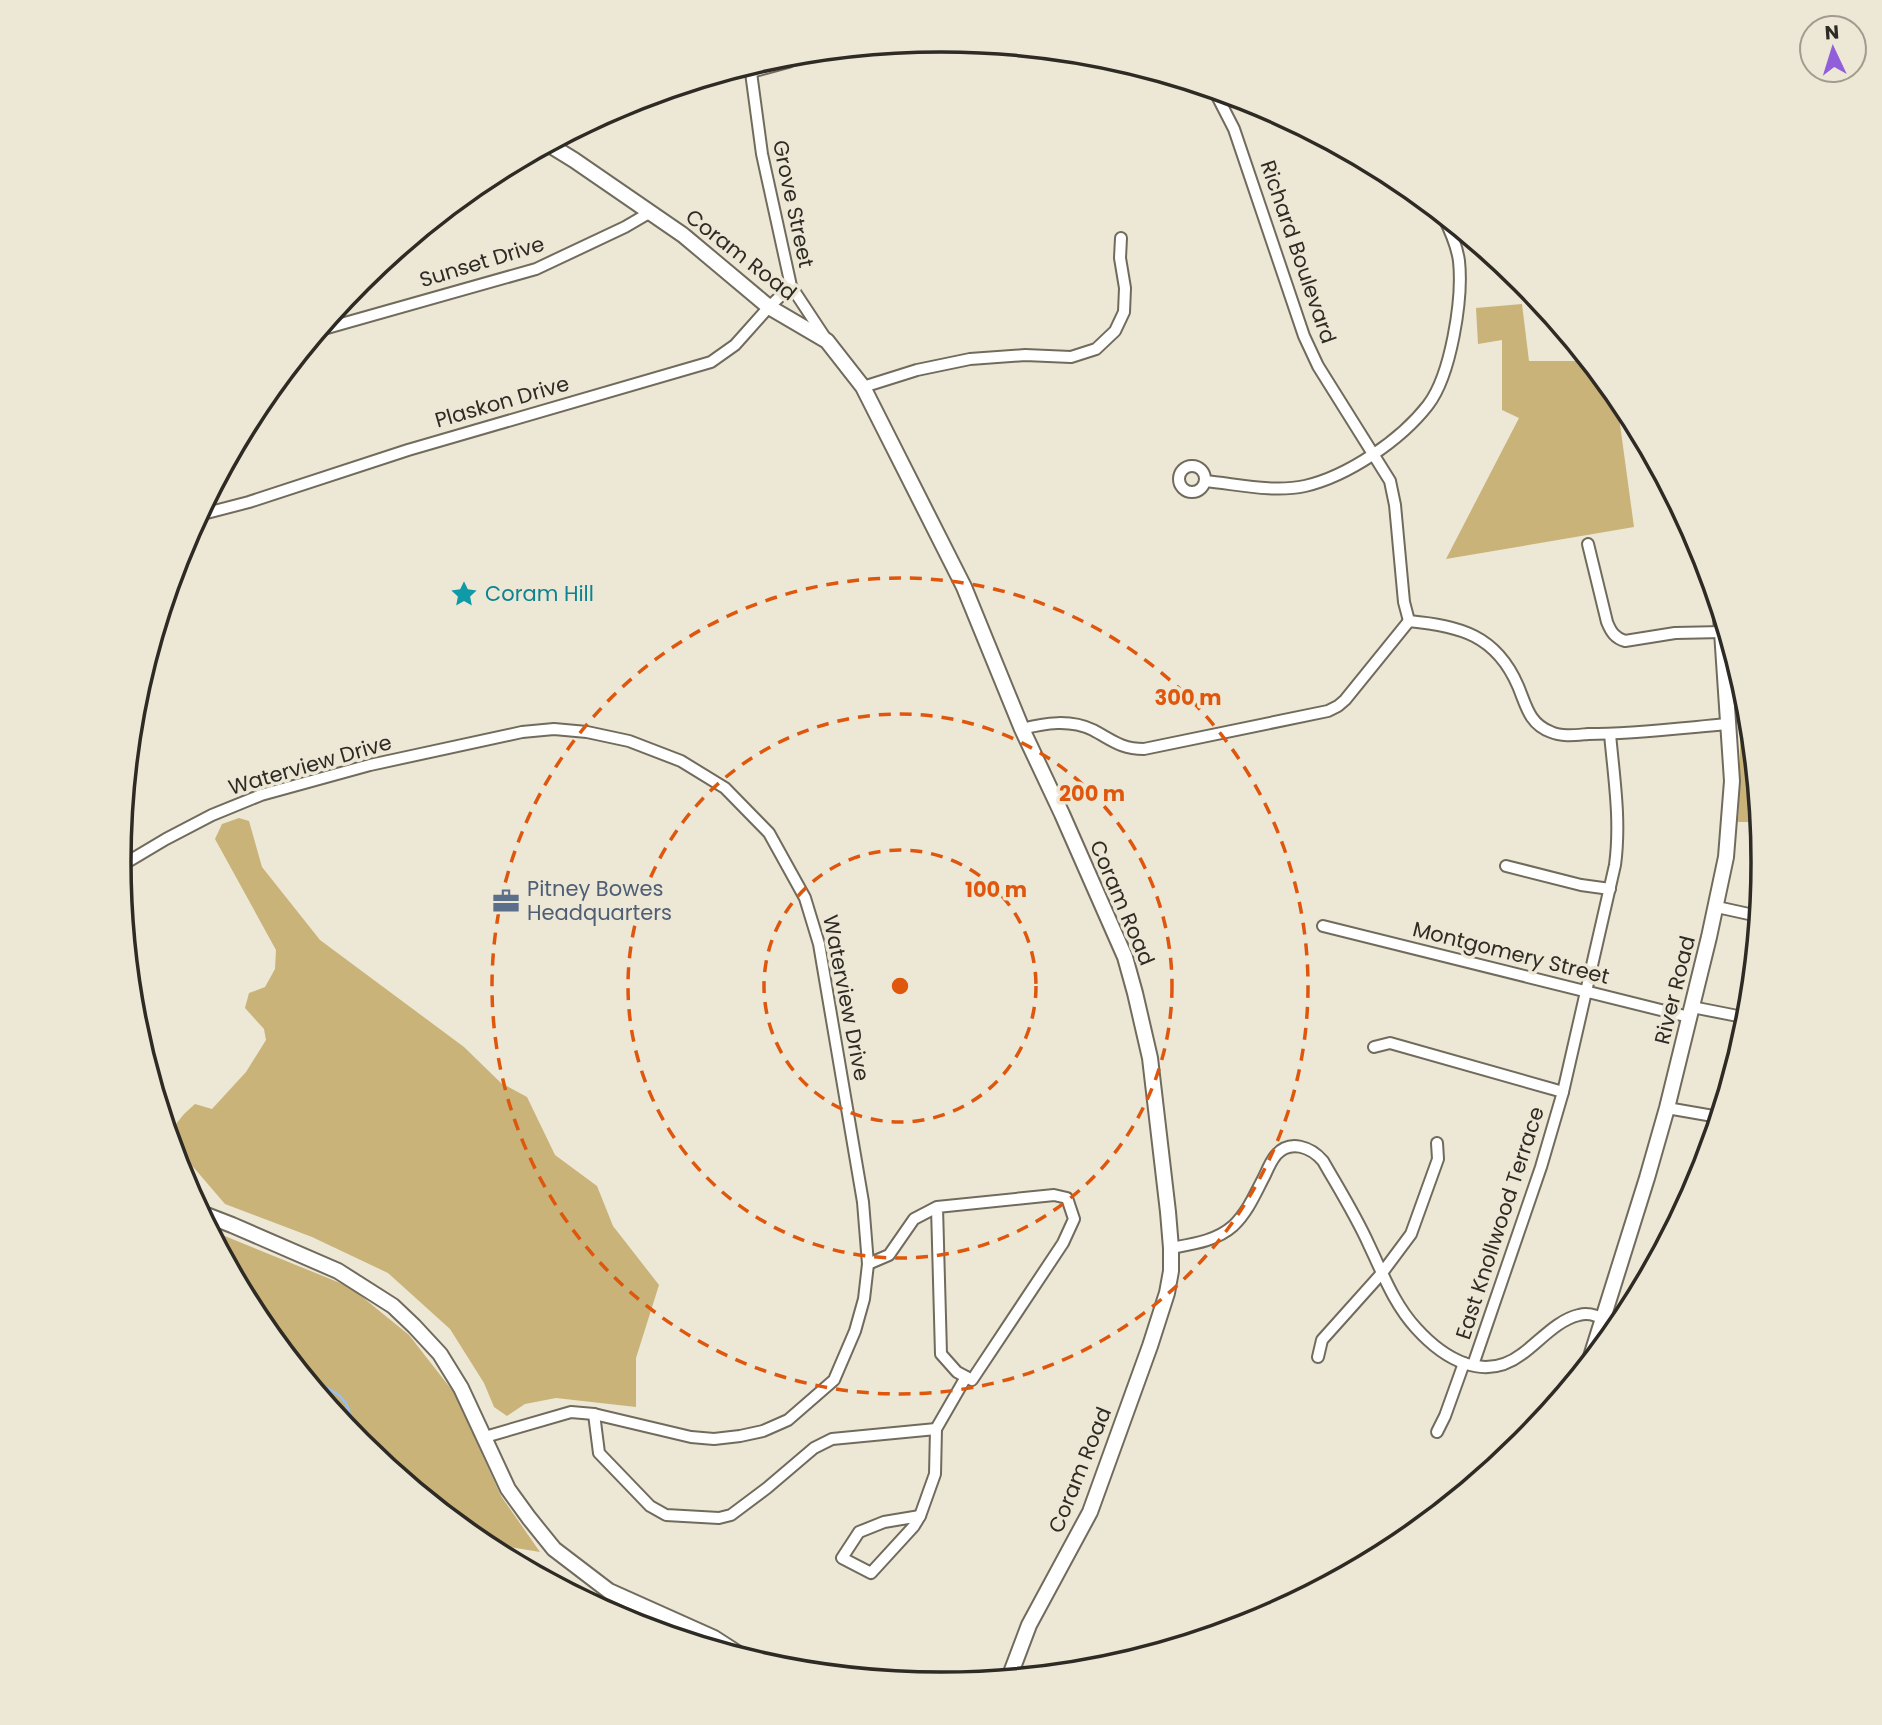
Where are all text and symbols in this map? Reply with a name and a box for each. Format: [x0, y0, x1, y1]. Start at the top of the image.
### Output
north arrow [1798, 14, 1868, 84]
text: N [1824, 19, 1840, 47]
street label: Grove Street [766, 138, 821, 270]
street label: Richard Boulevard [1254, 156, 1343, 347]
street label: Coram Road [680, 202, 803, 307]
street label: Sunset Drive [416, 229, 548, 294]
street label: Plaskon Drive [431, 369, 572, 435]
place icon: Coram Hill [449, 579, 479, 609]
place label: Coram Hill [485, 579, 594, 608]
text: 300 m [1155, 683, 1221, 712]
street label: Waterview Drive [225, 727, 395, 802]
text: 200 m [1059, 779, 1125, 808]
street label: Coram Road [1083, 836, 1162, 970]
place label: Pitney Bowes Headquarters [527, 874, 672, 927]
text: 100 m [965, 875, 1027, 904]
office icon: Pitney Bowes Headquarters [491, 886, 521, 916]
street label: Waterview Drive [816, 912, 877, 1083]
street label: Montgomery Street [1410, 914, 1612, 991]
street label: River Road [1647, 933, 1702, 1047]
centre of rings [888, 974, 912, 998]
street label: East Knollwood Terrace [1448, 1103, 1551, 1343]
street label: Coram Road [1041, 1402, 1118, 1537]

